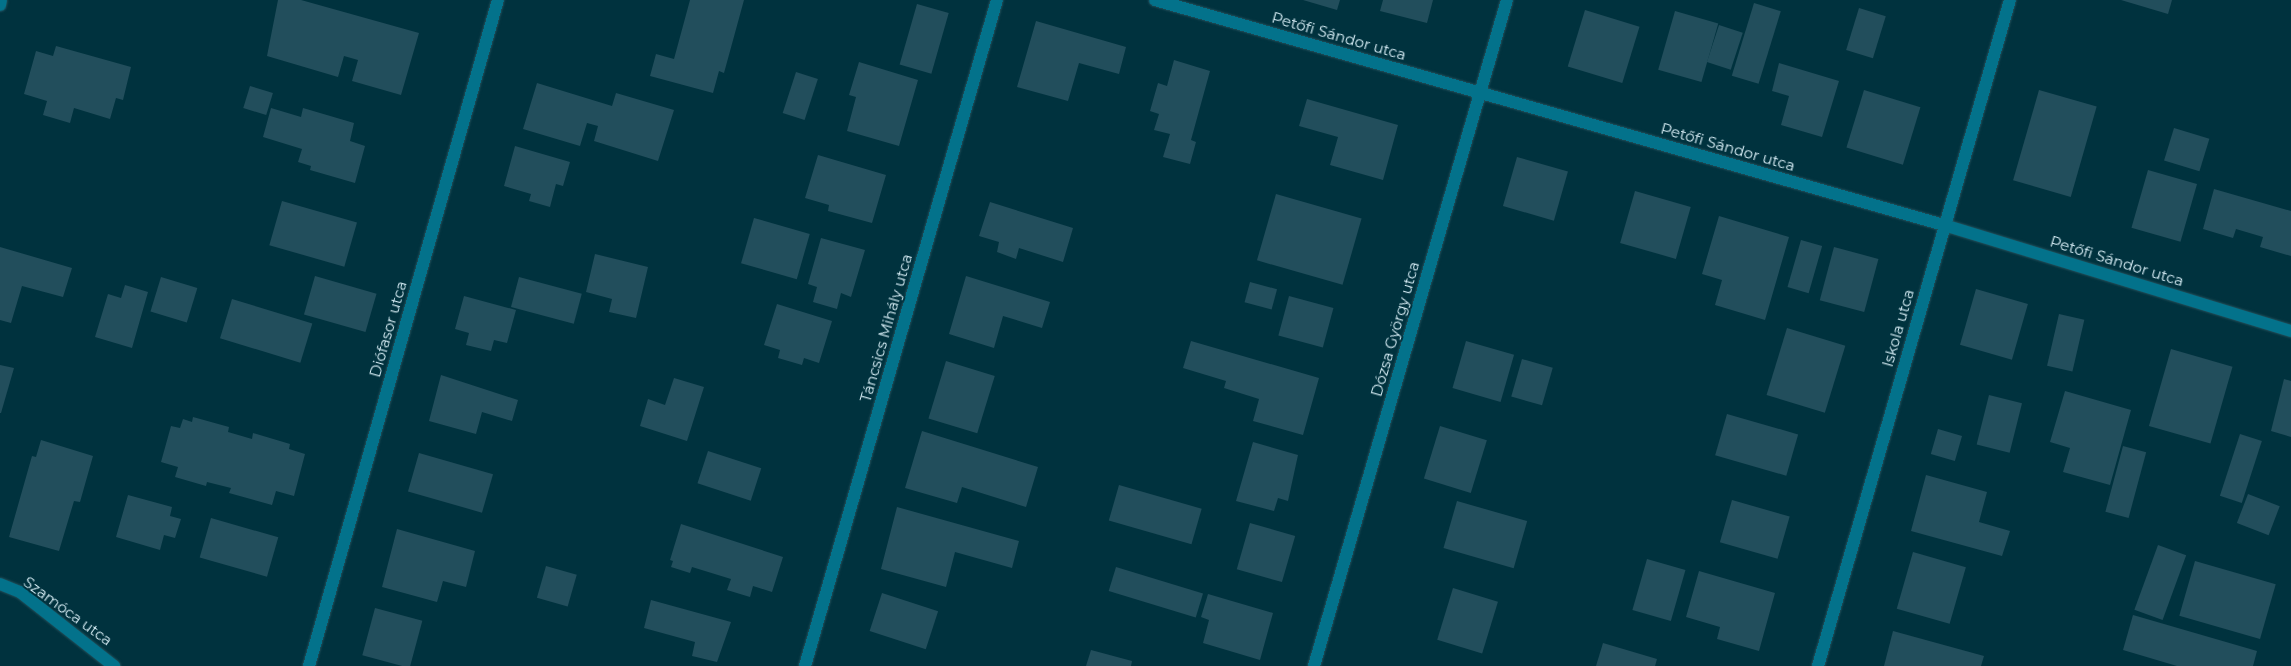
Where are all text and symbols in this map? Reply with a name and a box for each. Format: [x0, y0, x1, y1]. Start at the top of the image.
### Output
street label: Petőfi Sándor utca [1270, 8, 1408, 64]
street label: Petőfi Sándor utca [1659, 119, 1797, 175]
street label: Petőfi Sándor utca [2048, 232, 2186, 290]
street label: Táncsics Mihály utca [856, 252, 916, 404]
street label: Dózsa György utca [1367, 259, 1423, 399]
street label: Diófasor utca [366, 279, 410, 379]
street label: Iskola utca [1878, 287, 1918, 369]
street label: Szamóca utca [20, 573, 116, 649]

